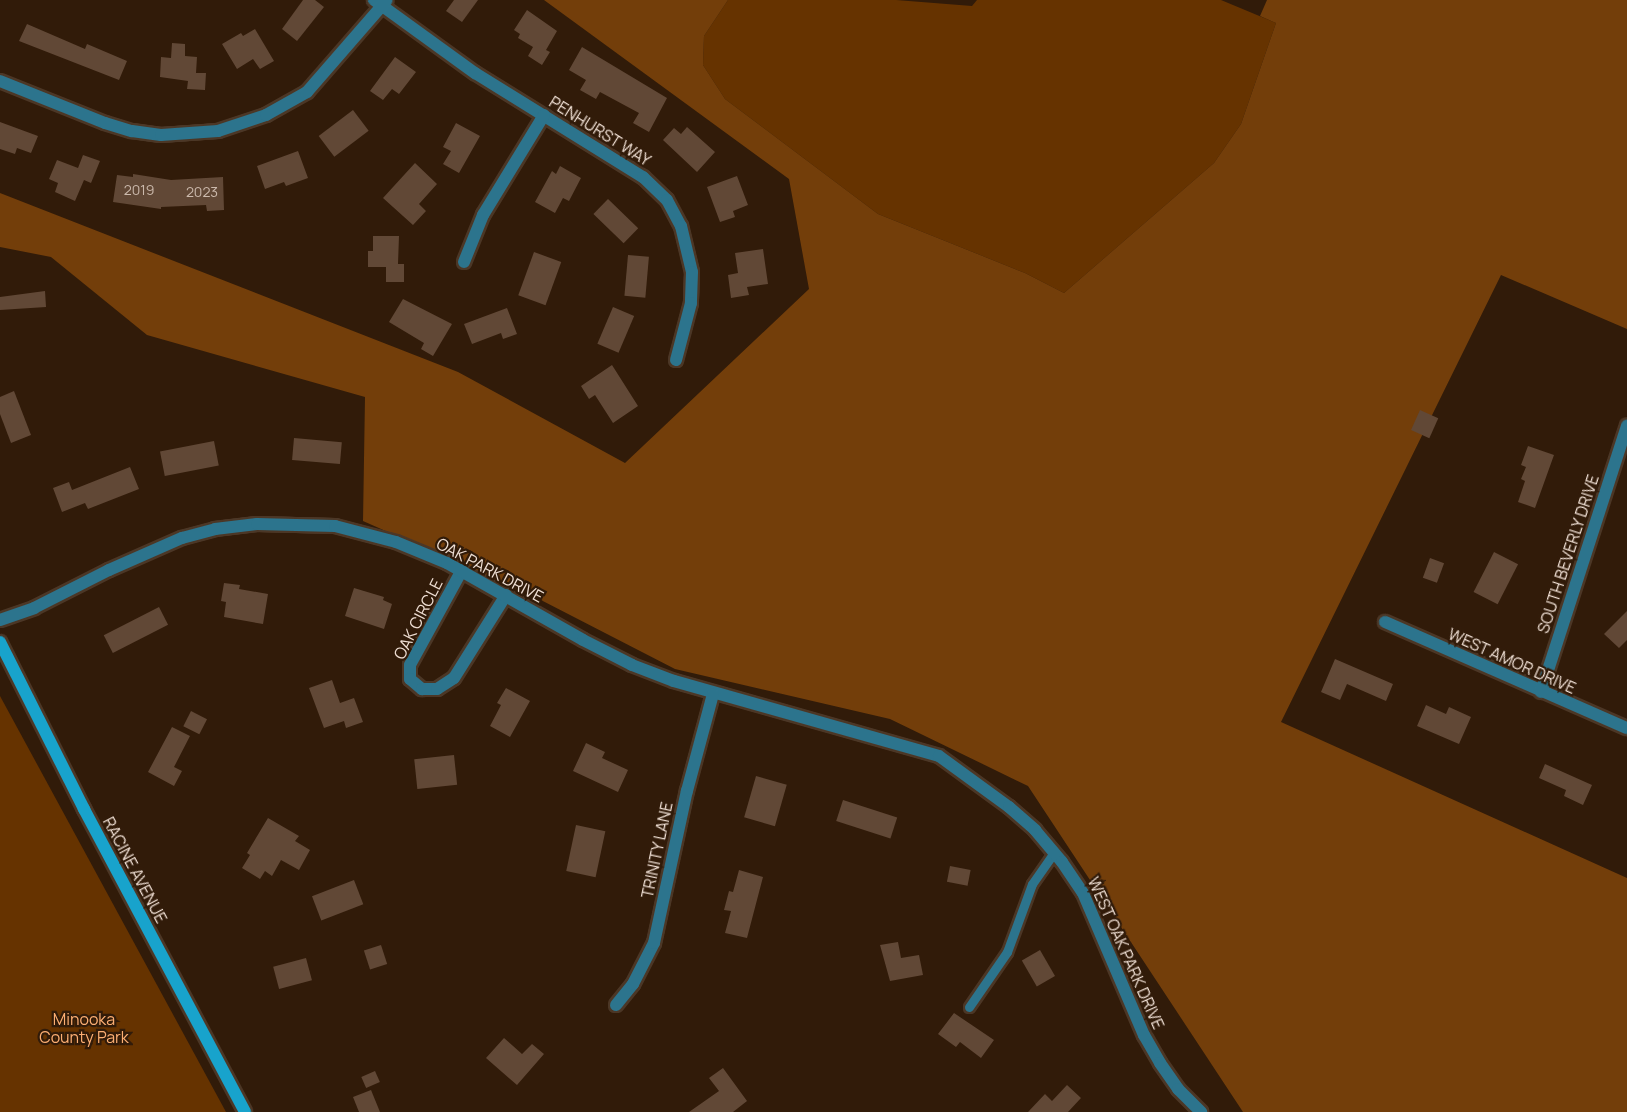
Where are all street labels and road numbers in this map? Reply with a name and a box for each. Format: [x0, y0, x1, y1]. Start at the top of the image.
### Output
street label: PENHURST WAY [545, 92, 655, 170]
street label: SOUTH BEVERLY DRIVE [1533, 472, 1603, 636]
street label: OAK PARK DRIVE [433, 534, 547, 606]
street label: OAK CIRCLE [389, 575, 447, 663]
street label: WEST AMOR DRIVE [1445, 624, 1579, 698]
street label: TRINITY LANE [637, 800, 677, 900]
street label: RACINE AVENUE [99, 814, 171, 926]
street label: WEST OAK PARK DRIVE [1084, 874, 1168, 1032]

